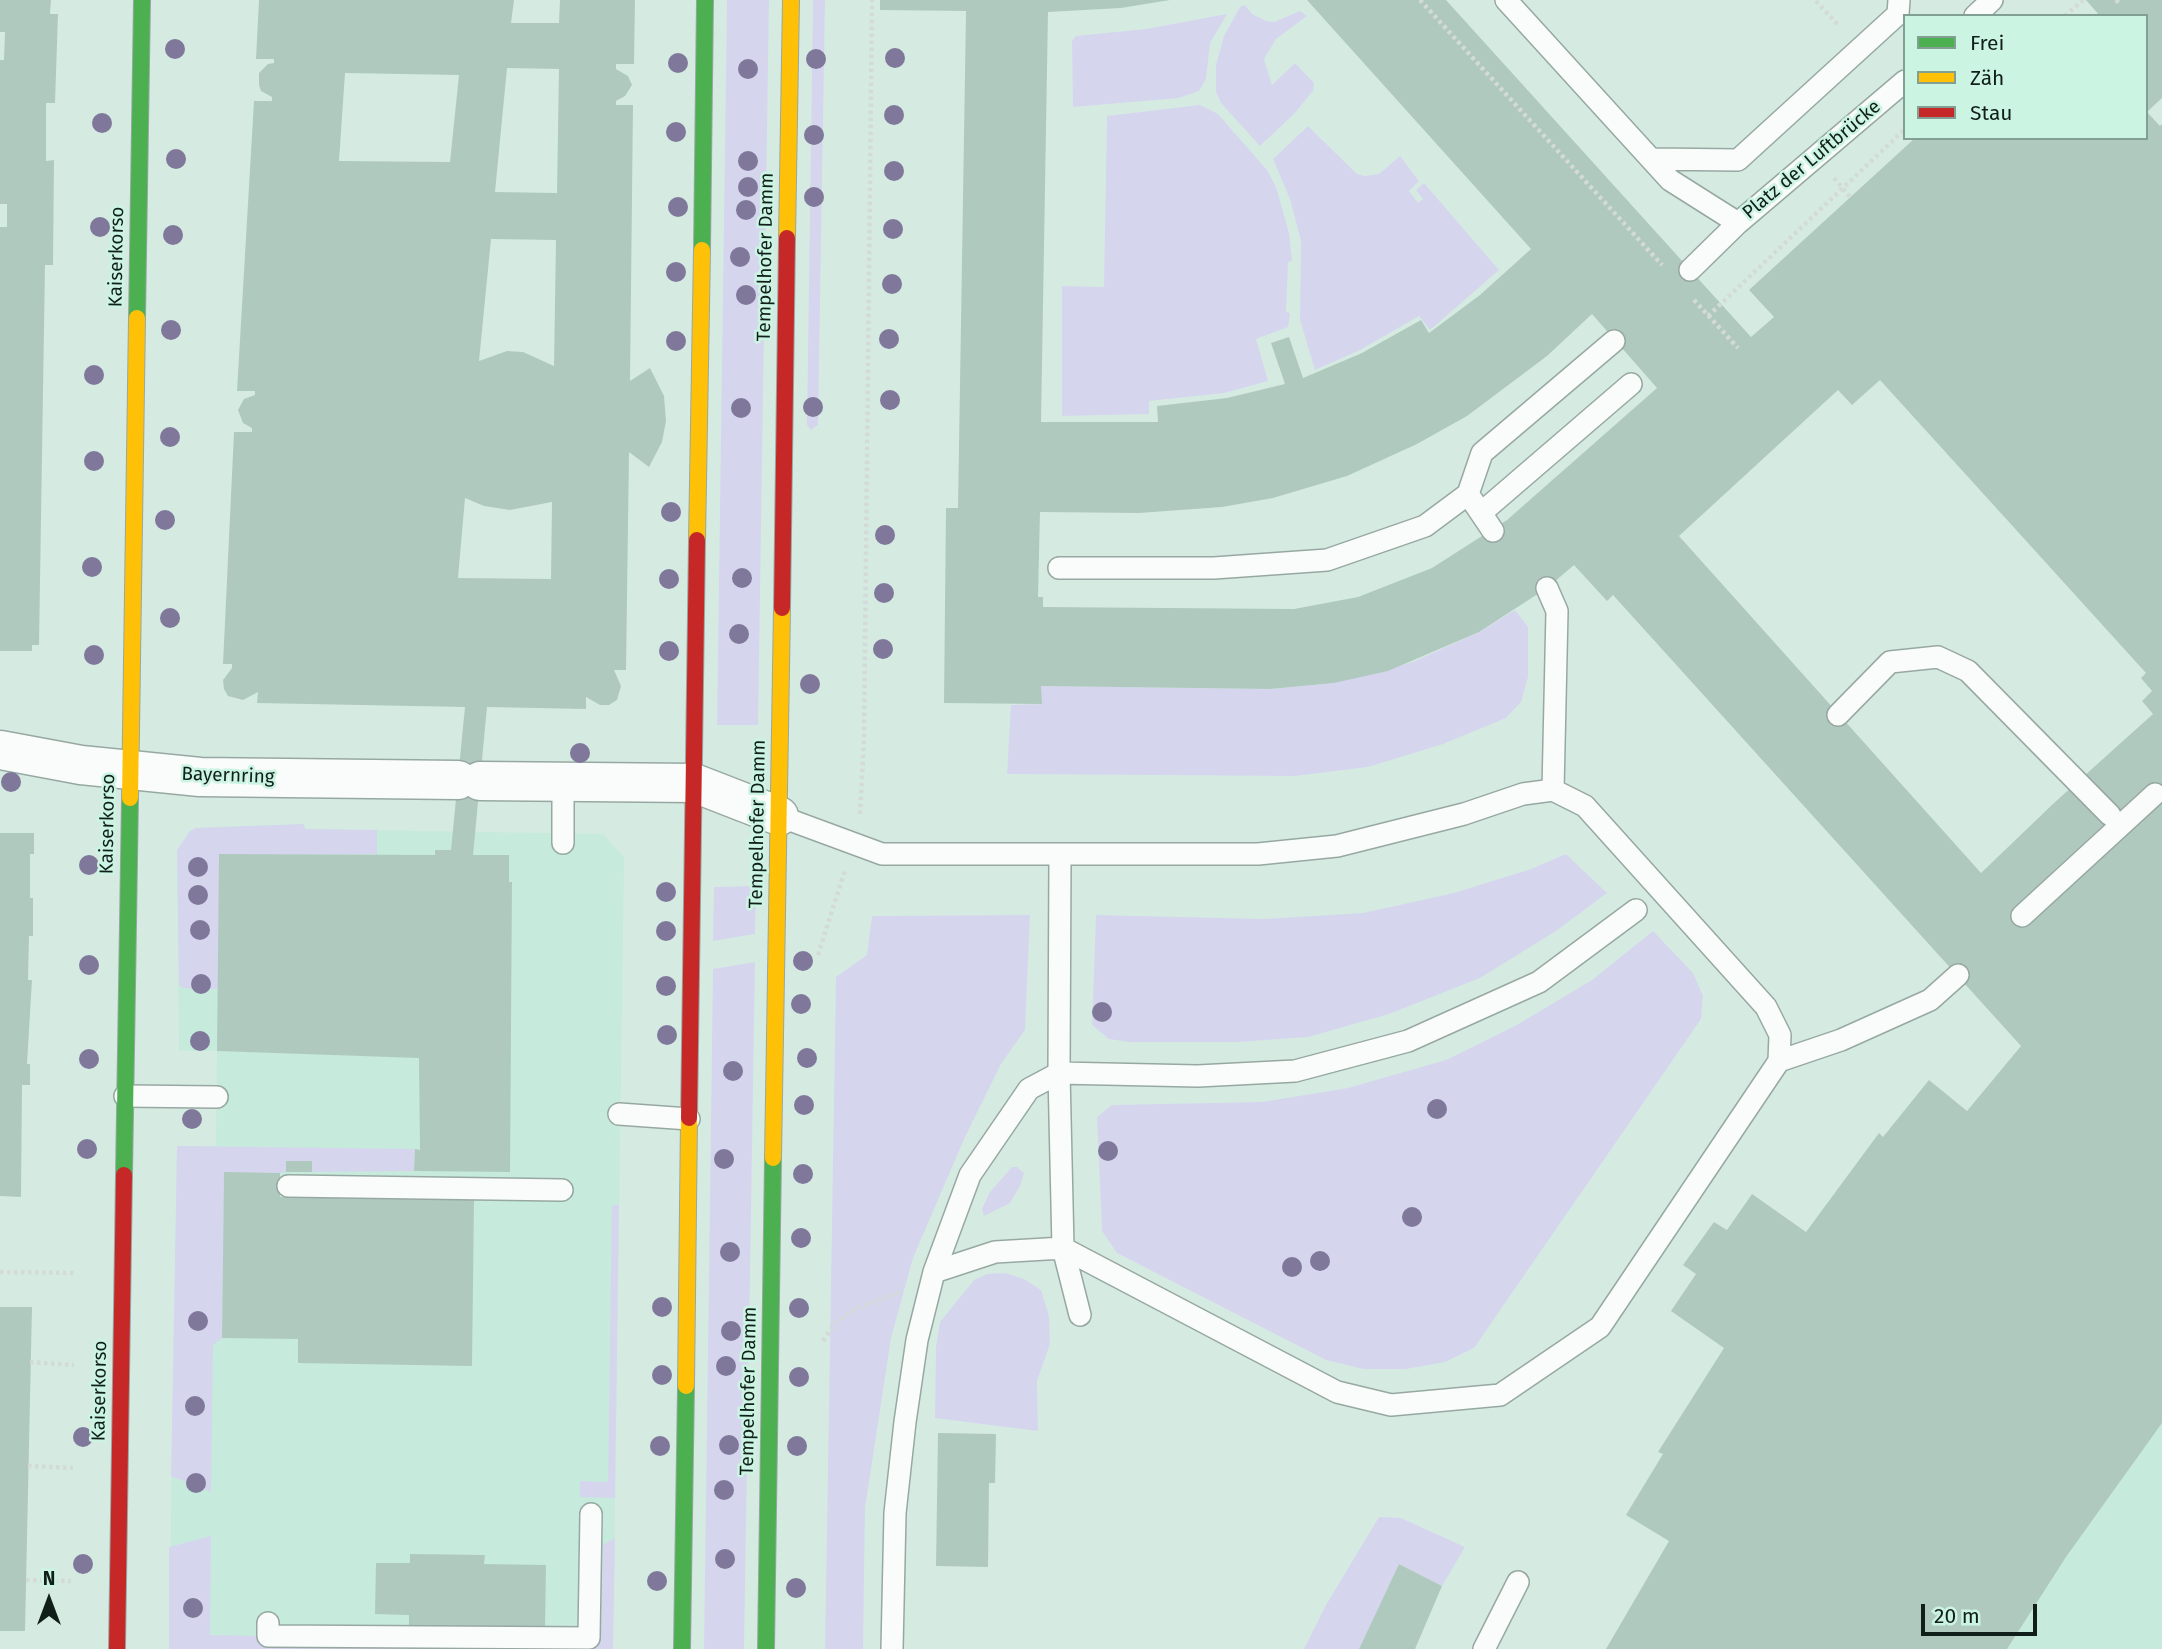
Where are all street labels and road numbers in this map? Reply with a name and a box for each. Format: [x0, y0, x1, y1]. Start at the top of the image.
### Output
street label: Platz der Luftbrücke [1738, 96, 1886, 224]
street label: Tempelhofer Damm [753, 172, 779, 342]
street label: Kaiserkorso [105, 206, 129, 308]
street label: Tempelhofer Damm [745, 739, 771, 909]
street label: Bayernring [181, 763, 275, 789]
street label: Kaiserkorso [96, 773, 120, 875]
street label: Tempelhofer Damm [736, 1306, 762, 1476]
street label: Kaiserkorso [88, 1340, 112, 1442]

